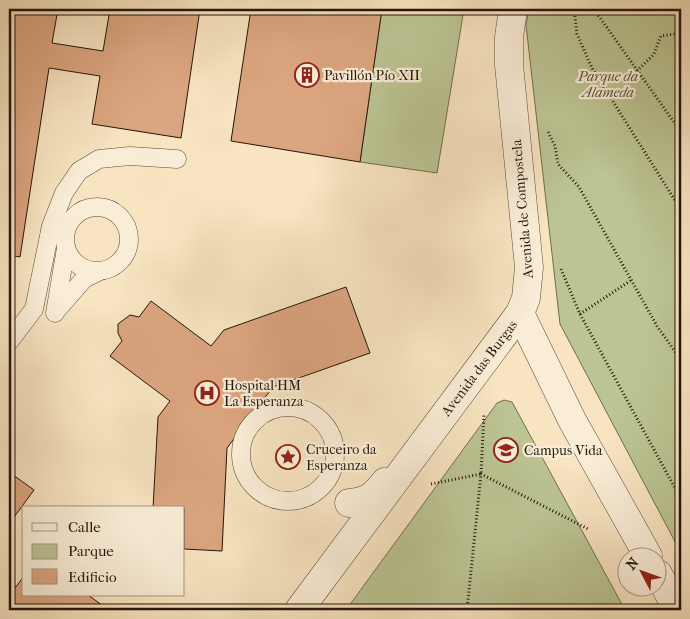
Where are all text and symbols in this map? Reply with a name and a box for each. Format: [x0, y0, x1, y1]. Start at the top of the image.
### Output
building icon: Pavillón Pío XII [294, 62, 320, 88]
place label: Pavillón Pío XII [324, 67, 420, 84]
park label: Parque da Alameda [577, 68, 638, 101]
street label: Avenida de Compostela [508, 138, 537, 280]
street label: Avenida das Burgas [437, 317, 521, 421]
place label: Hospital HM La Esperanza [224, 377, 304, 410]
hospital icon: Hospital HM La Esperanza [194, 380, 220, 406]
school or university icon: Campus Vida [493, 437, 519, 463]
place label: Cruceiro da Esperanza [306, 441, 377, 474]
place label: Campus Vida [524, 442, 603, 459]
place icon: Cruceiro da Esperanza [275, 444, 301, 470]
legend [22, 506, 185, 596]
text: Calle [68, 518, 101, 536]
text: Parque [68, 542, 114, 560]
north arrow [618, 546, 668, 596]
text: N [623, 554, 643, 573]
text: Edificio [68, 568, 117, 586]

